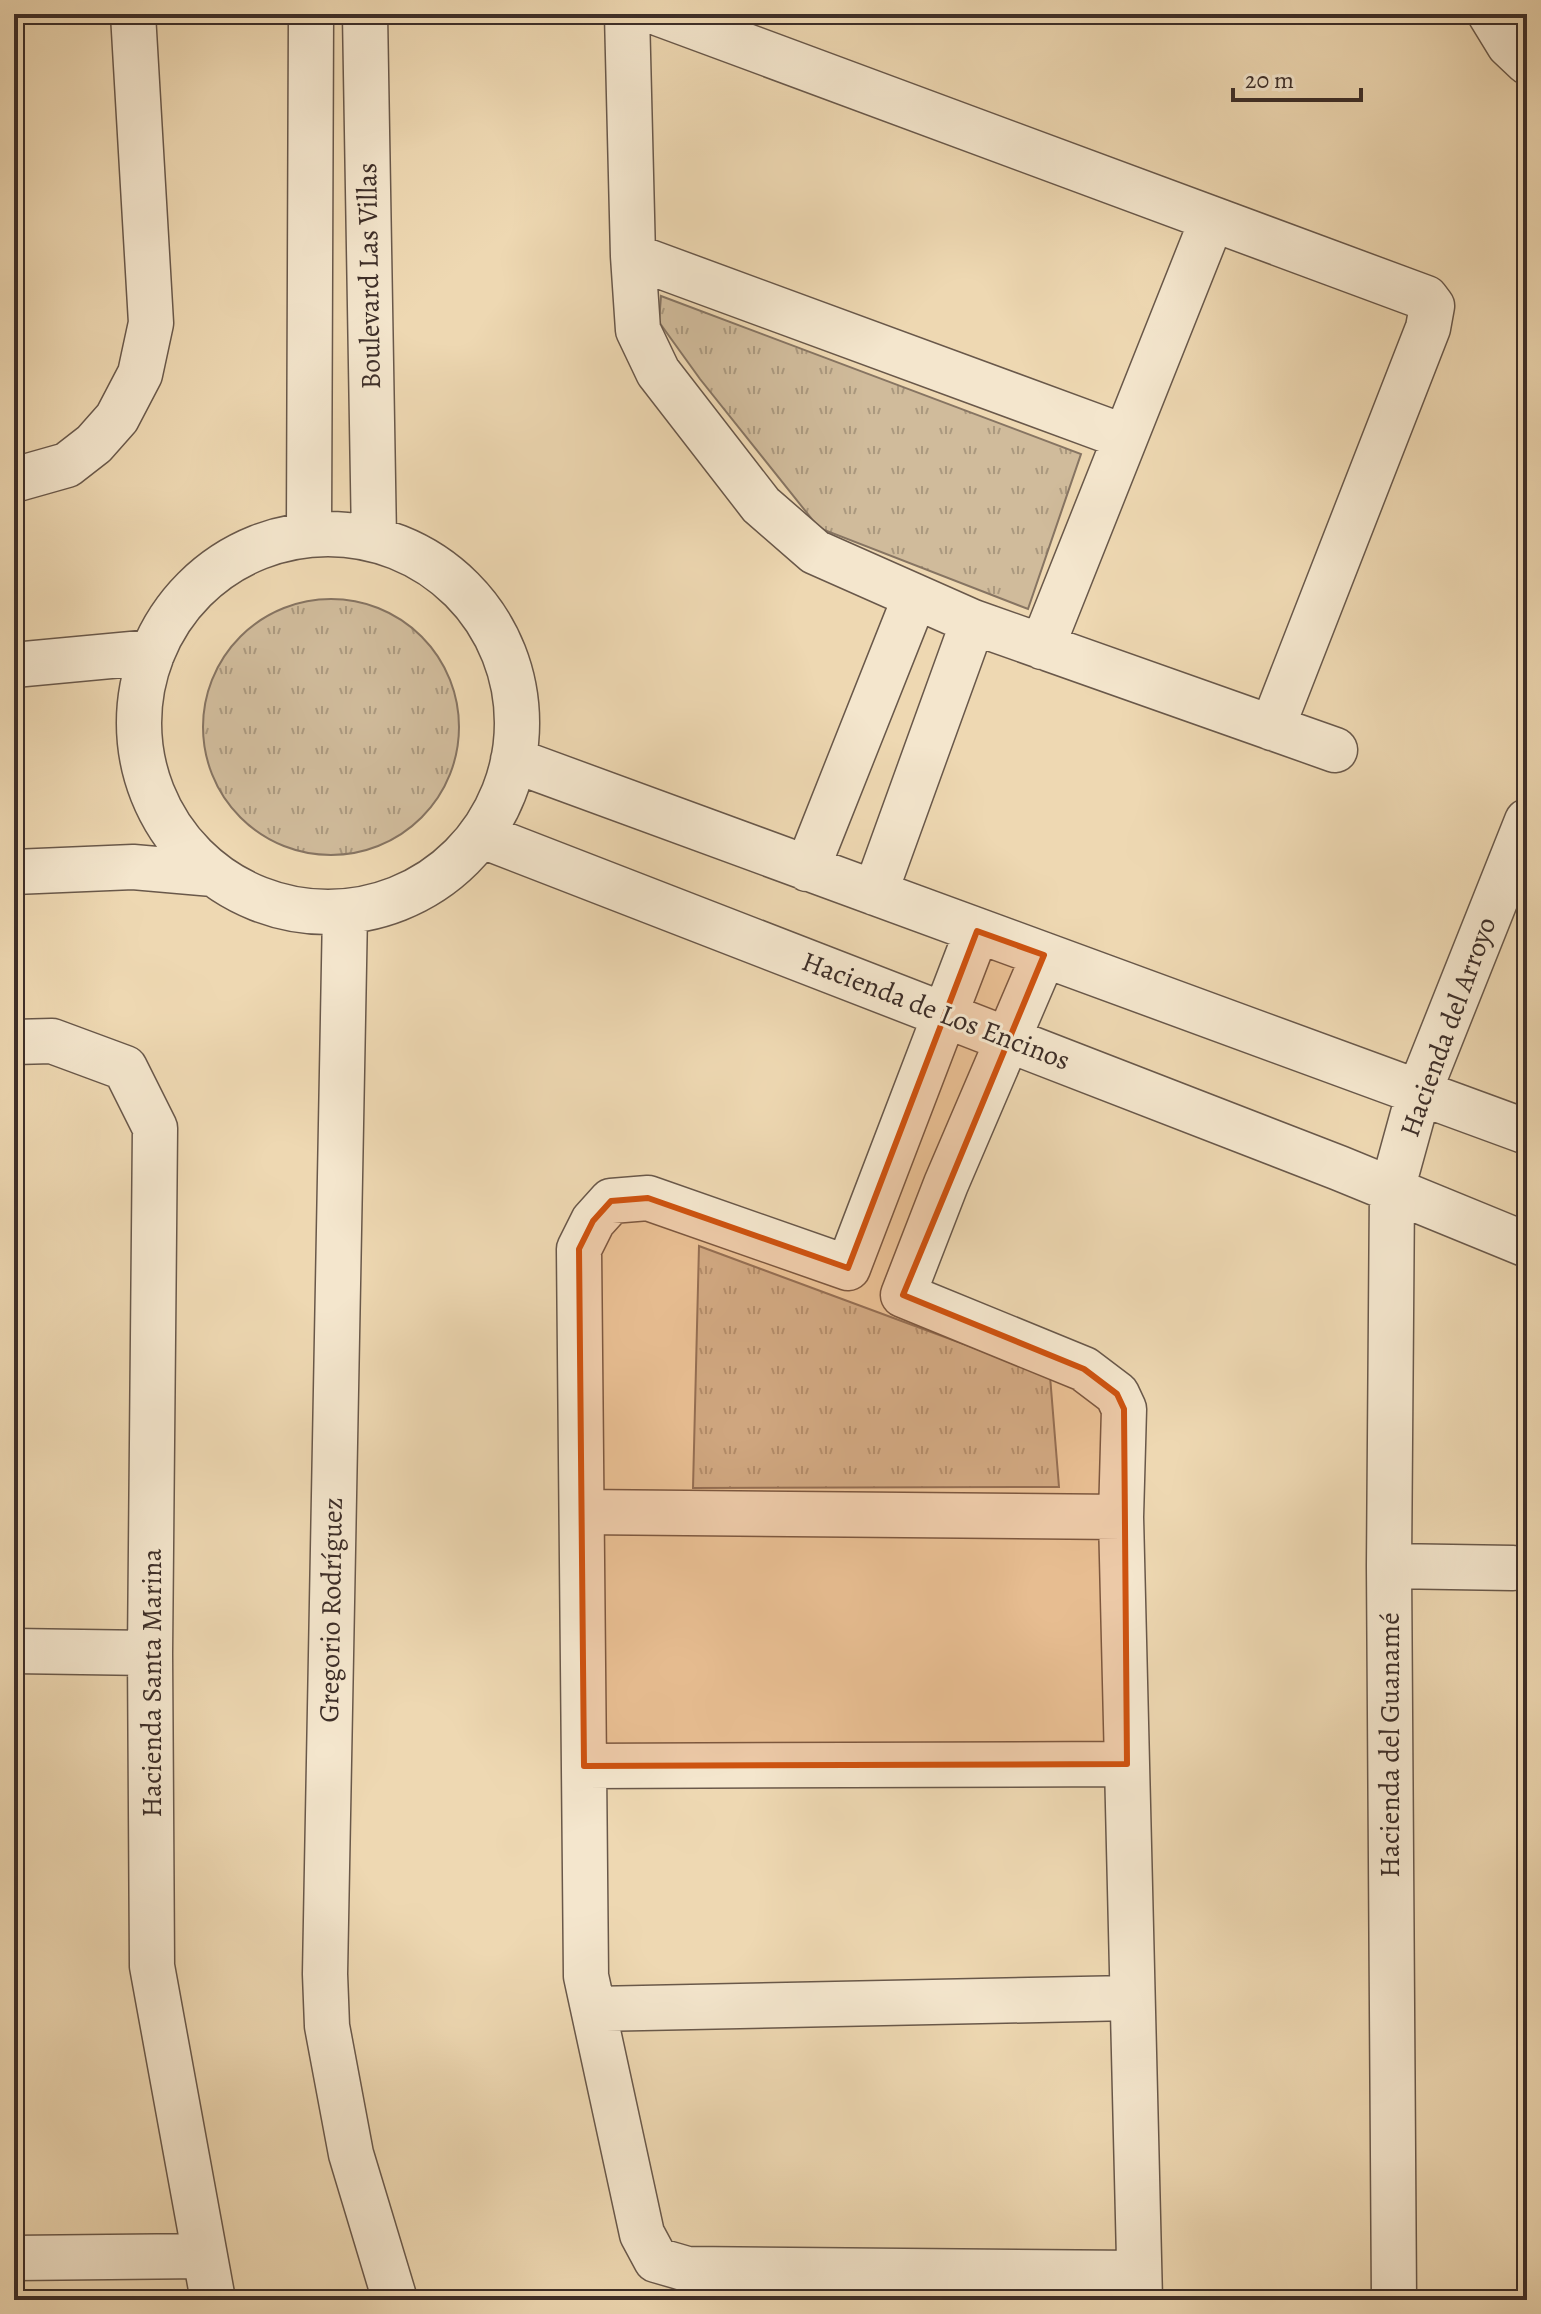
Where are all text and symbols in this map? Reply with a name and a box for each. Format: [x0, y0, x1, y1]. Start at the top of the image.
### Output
scale bar [1233, 52, 1361, 102]
text: 20 m [1245, 64, 1294, 96]
street label: Boulevard Las Villas [348, 162, 390, 390]
street label: Hacienda del Arroyo [1391, 912, 1505, 1142]
street label: Hacienda de Los Encinos [796, 942, 1076, 1080]
street label: Gregorio Rodríguez [310, 1497, 352, 1723]
street label: Hacienda Santa Marina [133, 1549, 171, 1817]
street label: Hacienda del Guanamé [1371, 1612, 1409, 1878]

